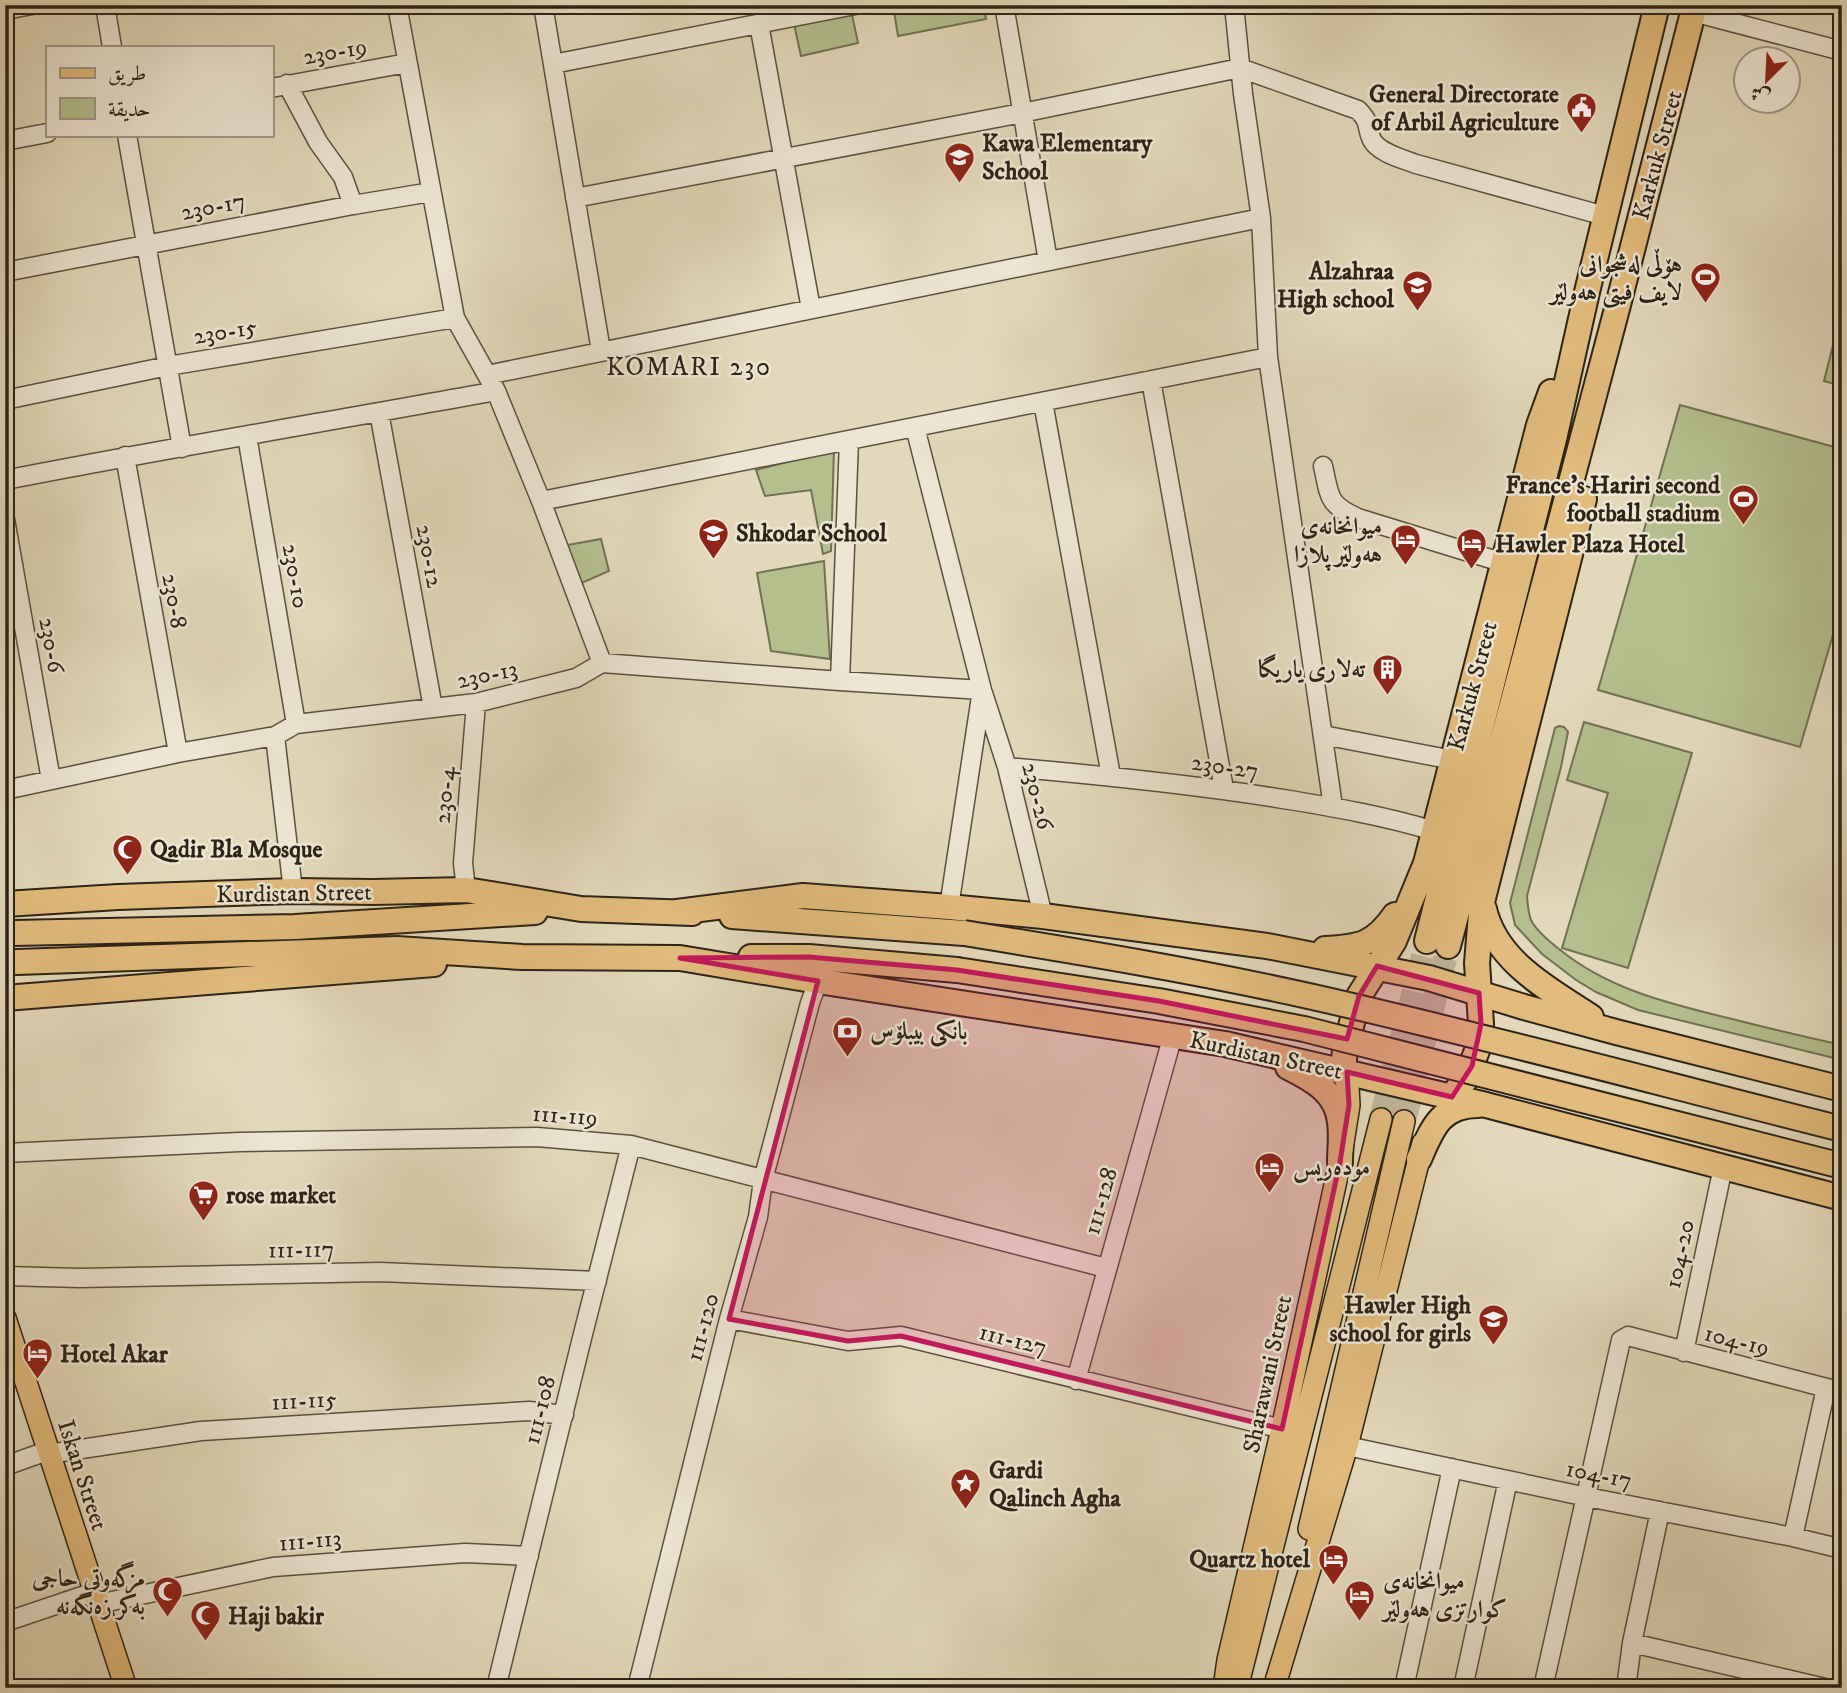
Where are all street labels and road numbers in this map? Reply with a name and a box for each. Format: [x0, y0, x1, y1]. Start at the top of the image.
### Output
street label: 230-19 [301, 32, 369, 72]
street label: Karkuk Street [1626, 87, 1690, 223]
street label: 230-17 [178, 186, 248, 228]
street label: 230-15 [191, 312, 259, 352]
street label: 230-12 [409, 522, 449, 590]
street label: 230-10 [275, 542, 315, 611]
street label: 230-8 [154, 571, 194, 631]
street label: 230-6 [31, 615, 71, 677]
street label: Karkuk Street [1441, 618, 1505, 754]
street label: 230-13 [454, 654, 520, 696]
street label: 230-27 [1189, 747, 1260, 787]
street label: 230-26 [1014, 760, 1060, 834]
street label: 230-4 [428, 764, 463, 825]
street label: Kurdistan Street [216, 878, 372, 910]
street label: Kurdistan Street [1187, 1025, 1345, 1087]
street label: 111-119 [531, 1099, 599, 1133]
street label: 111-128 [1077, 1164, 1125, 1238]
street label: 104-20 [1658, 1217, 1702, 1291]
street label: 111-117 [268, 1234, 335, 1266]
street label: 111-120 [679, 1290, 726, 1365]
street label: Sharawani Street [1237, 1292, 1299, 1456]
street label: 111-127 [976, 1317, 1050, 1363]
street label: 104-19 [1701, 1318, 1772, 1363]
street label: 111-108 [517, 1373, 563, 1448]
street label: 111-115 [271, 1384, 338, 1418]
street label: Iskan Street [50, 1416, 114, 1535]
street label: 104-17 [1563, 1454, 1634, 1496]
street label: 111-113 [278, 1523, 343, 1559]

